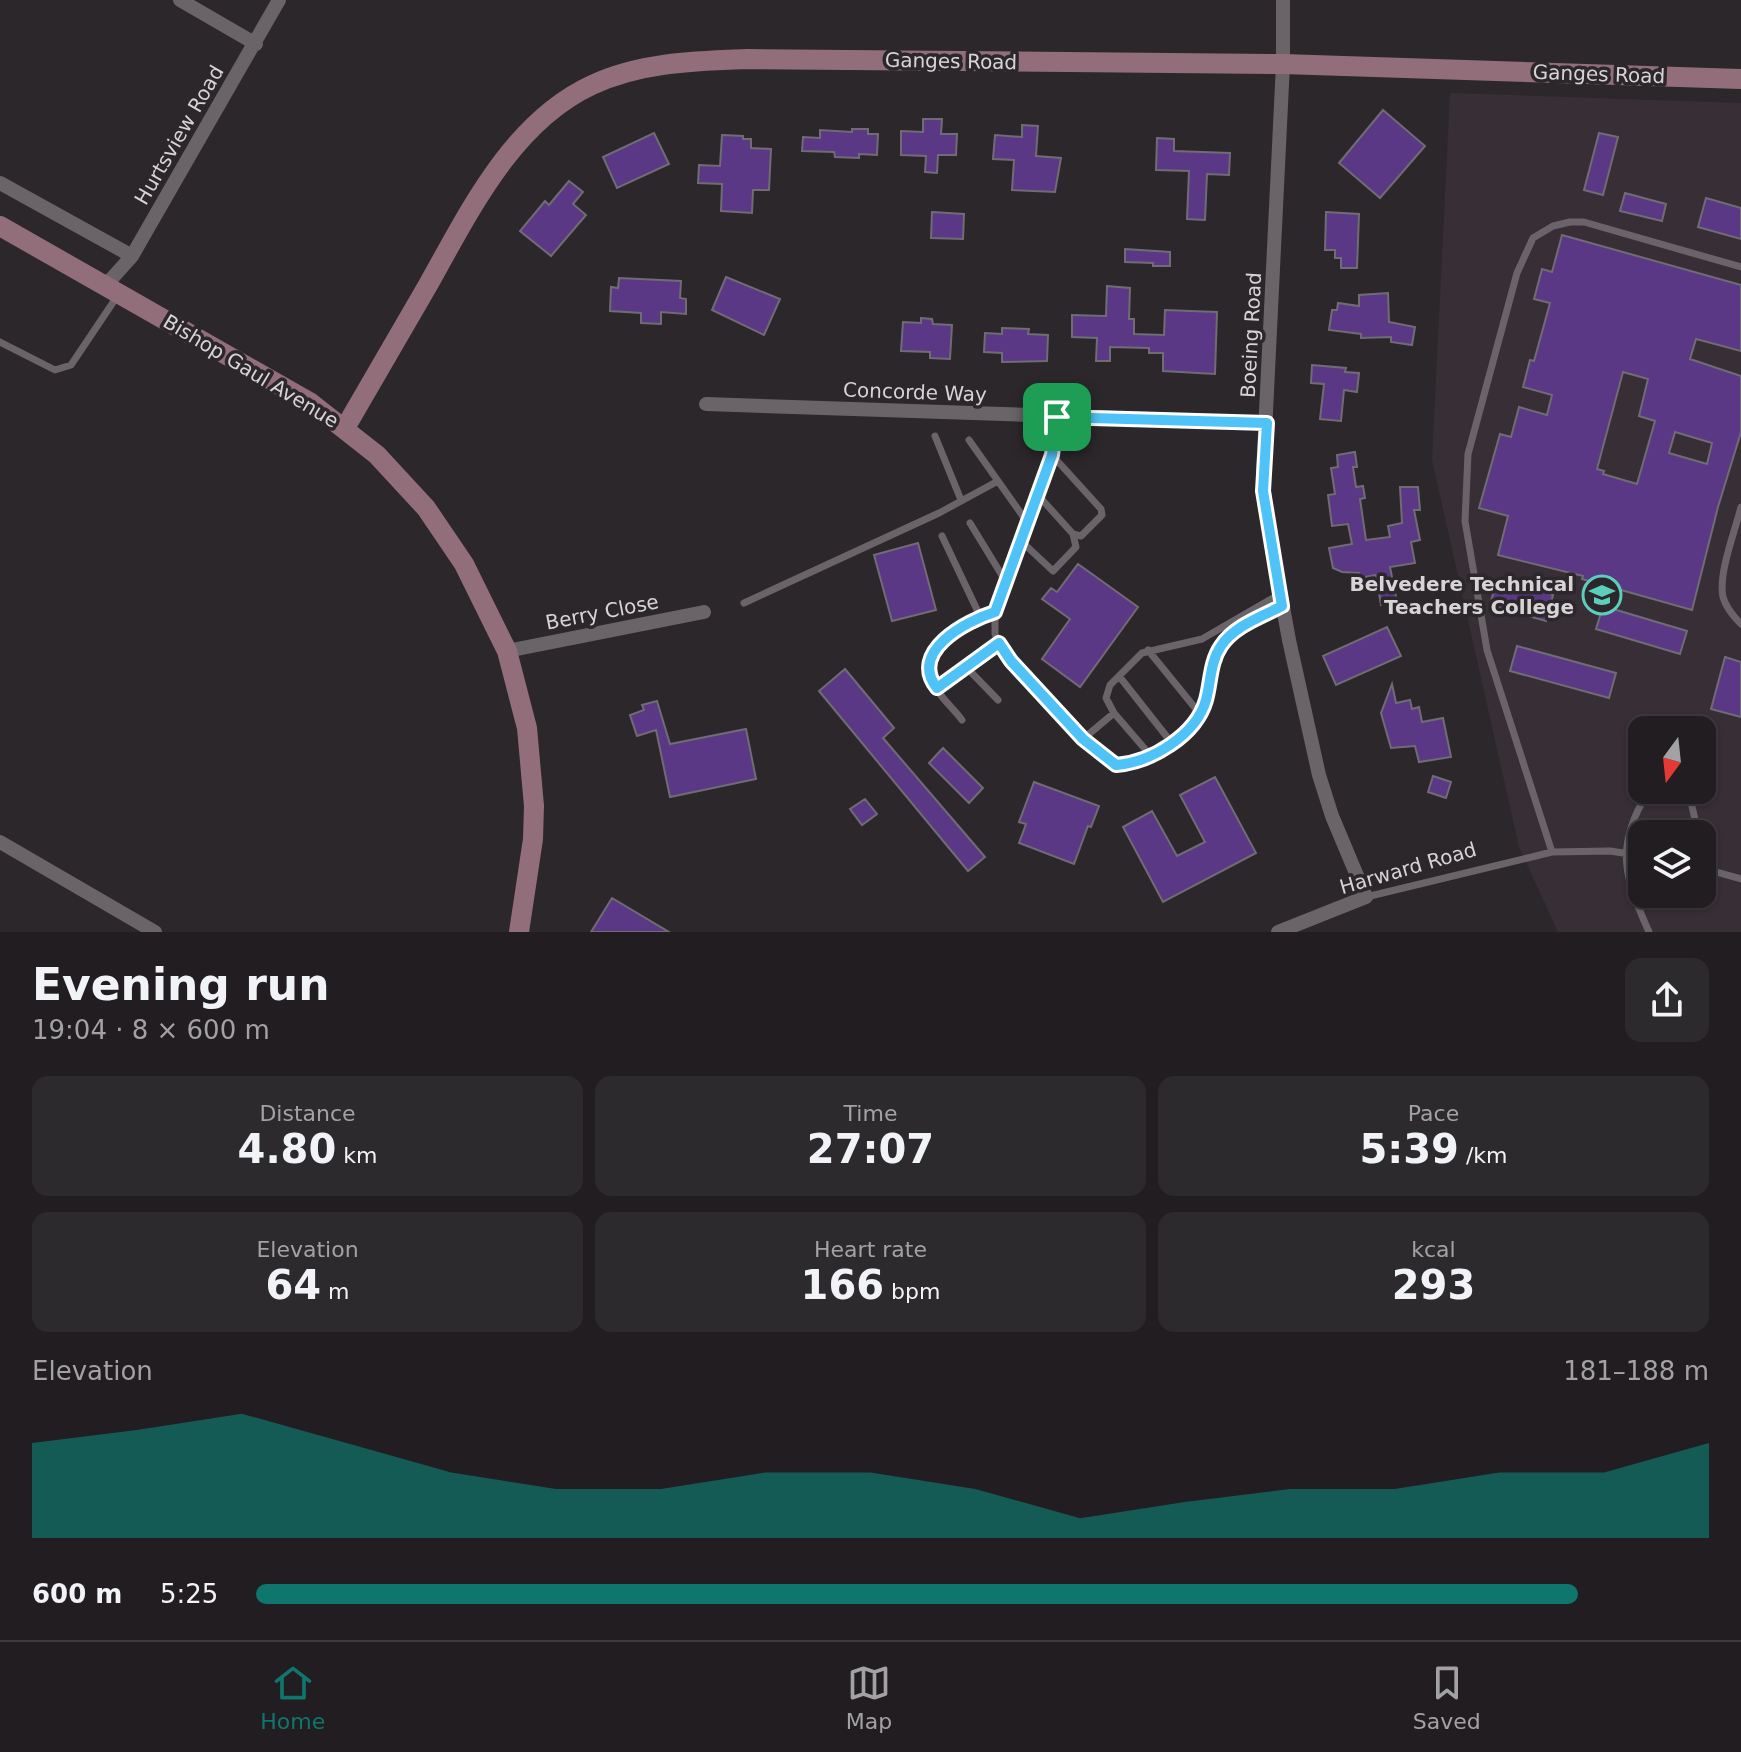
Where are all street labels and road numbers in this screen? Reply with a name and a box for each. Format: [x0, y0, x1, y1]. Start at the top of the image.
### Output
street label: Ganges Road [885, 48, 1017, 74]
street label: Ganges Road [1532, 60, 1666, 88]
street label: Hurtsview Road [129, 61, 229, 209]
street label: Boeing Road [1236, 272, 1266, 398]
street label: Bishop Gaul Avenue [159, 309, 343, 433]
street label: Concorde Way [843, 377, 987, 407]
street label: Berry Close [543, 589, 661, 635]
street label: Harward Road [1337, 837, 1479, 899]

